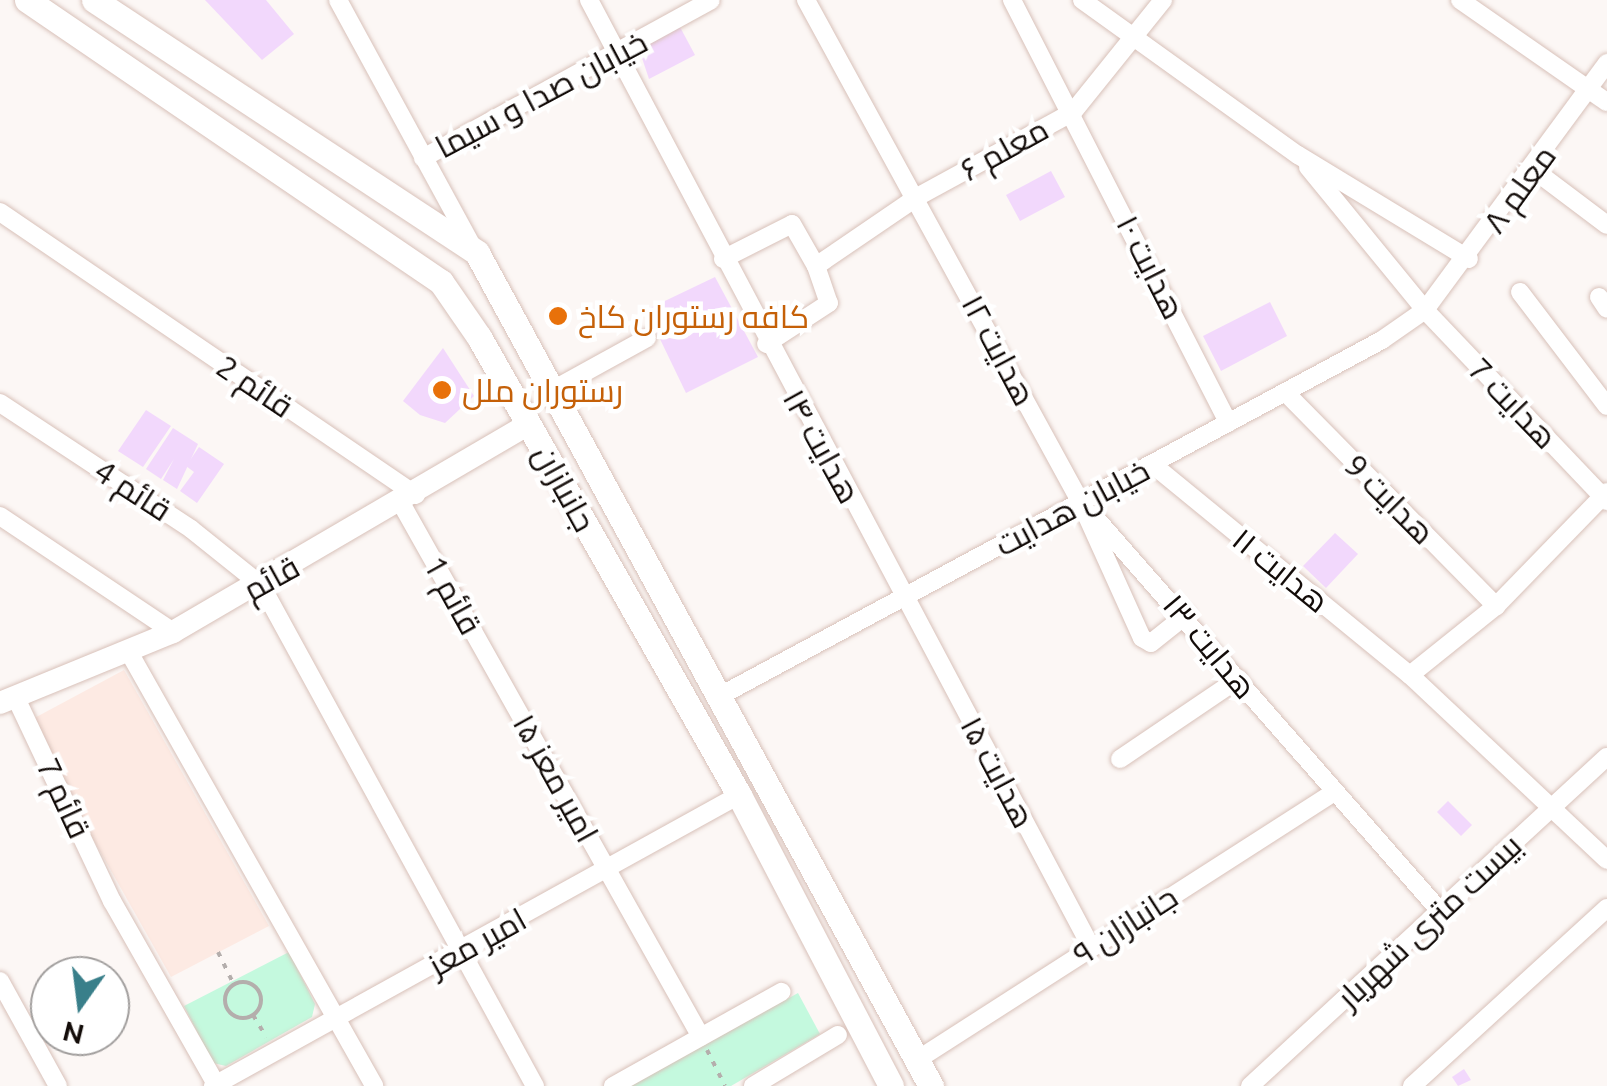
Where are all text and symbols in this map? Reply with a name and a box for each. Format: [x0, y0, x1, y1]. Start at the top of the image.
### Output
street label: خیابان صدا و سیما [429, 22, 653, 166]
street label: معلم ۶ [953, 109, 1055, 189]
street label: معلم ۸ [1474, 138, 1564, 240]
street label: هدایت ۱۰ [1109, 209, 1193, 325]
street label: هدایت ۱۲ [954, 288, 1044, 412]
place label: کافه رستوران کاخ [578, 297, 809, 335]
marker: کافه رستوران کاخ [547, 305, 569, 327]
street label: قائم 2 [209, 347, 301, 425]
street label: هدایت 7 [1461, 350, 1565, 456]
place label: رستوران ملل [462, 371, 623, 409]
marker: رستوران ملل [431, 379, 453, 401]
street label: هدایت ۱۴ [775, 382, 869, 510]
street label: جانبازان [526, 438, 604, 538]
street label: هدایت 9 [1337, 446, 1443, 552]
street label: خیابان هدایت [988, 450, 1156, 564]
street label: قائم 4 [87, 451, 179, 529]
street label: هدایت ۱۱ [1225, 520, 1337, 620]
street label: قائم [236, 547, 306, 609]
street label: قائم 1 [416, 549, 490, 641]
street label: هدایت ۱۳ [1155, 586, 1265, 706]
street label: امیر معز ۱۵ [505, 707, 607, 849]
street label: هدایت ۱۵ [953, 710, 1043, 834]
street label: قائم 7 [29, 752, 99, 844]
street label: بیست متری شهریار [1329, 826, 1529, 1016]
street label: جانبازان ۹ [1066, 877, 1184, 973]
street label: امیر معز [421, 900, 533, 984]
north arrow [30, 956, 130, 1056]
text: N [59, 1016, 87, 1051]

